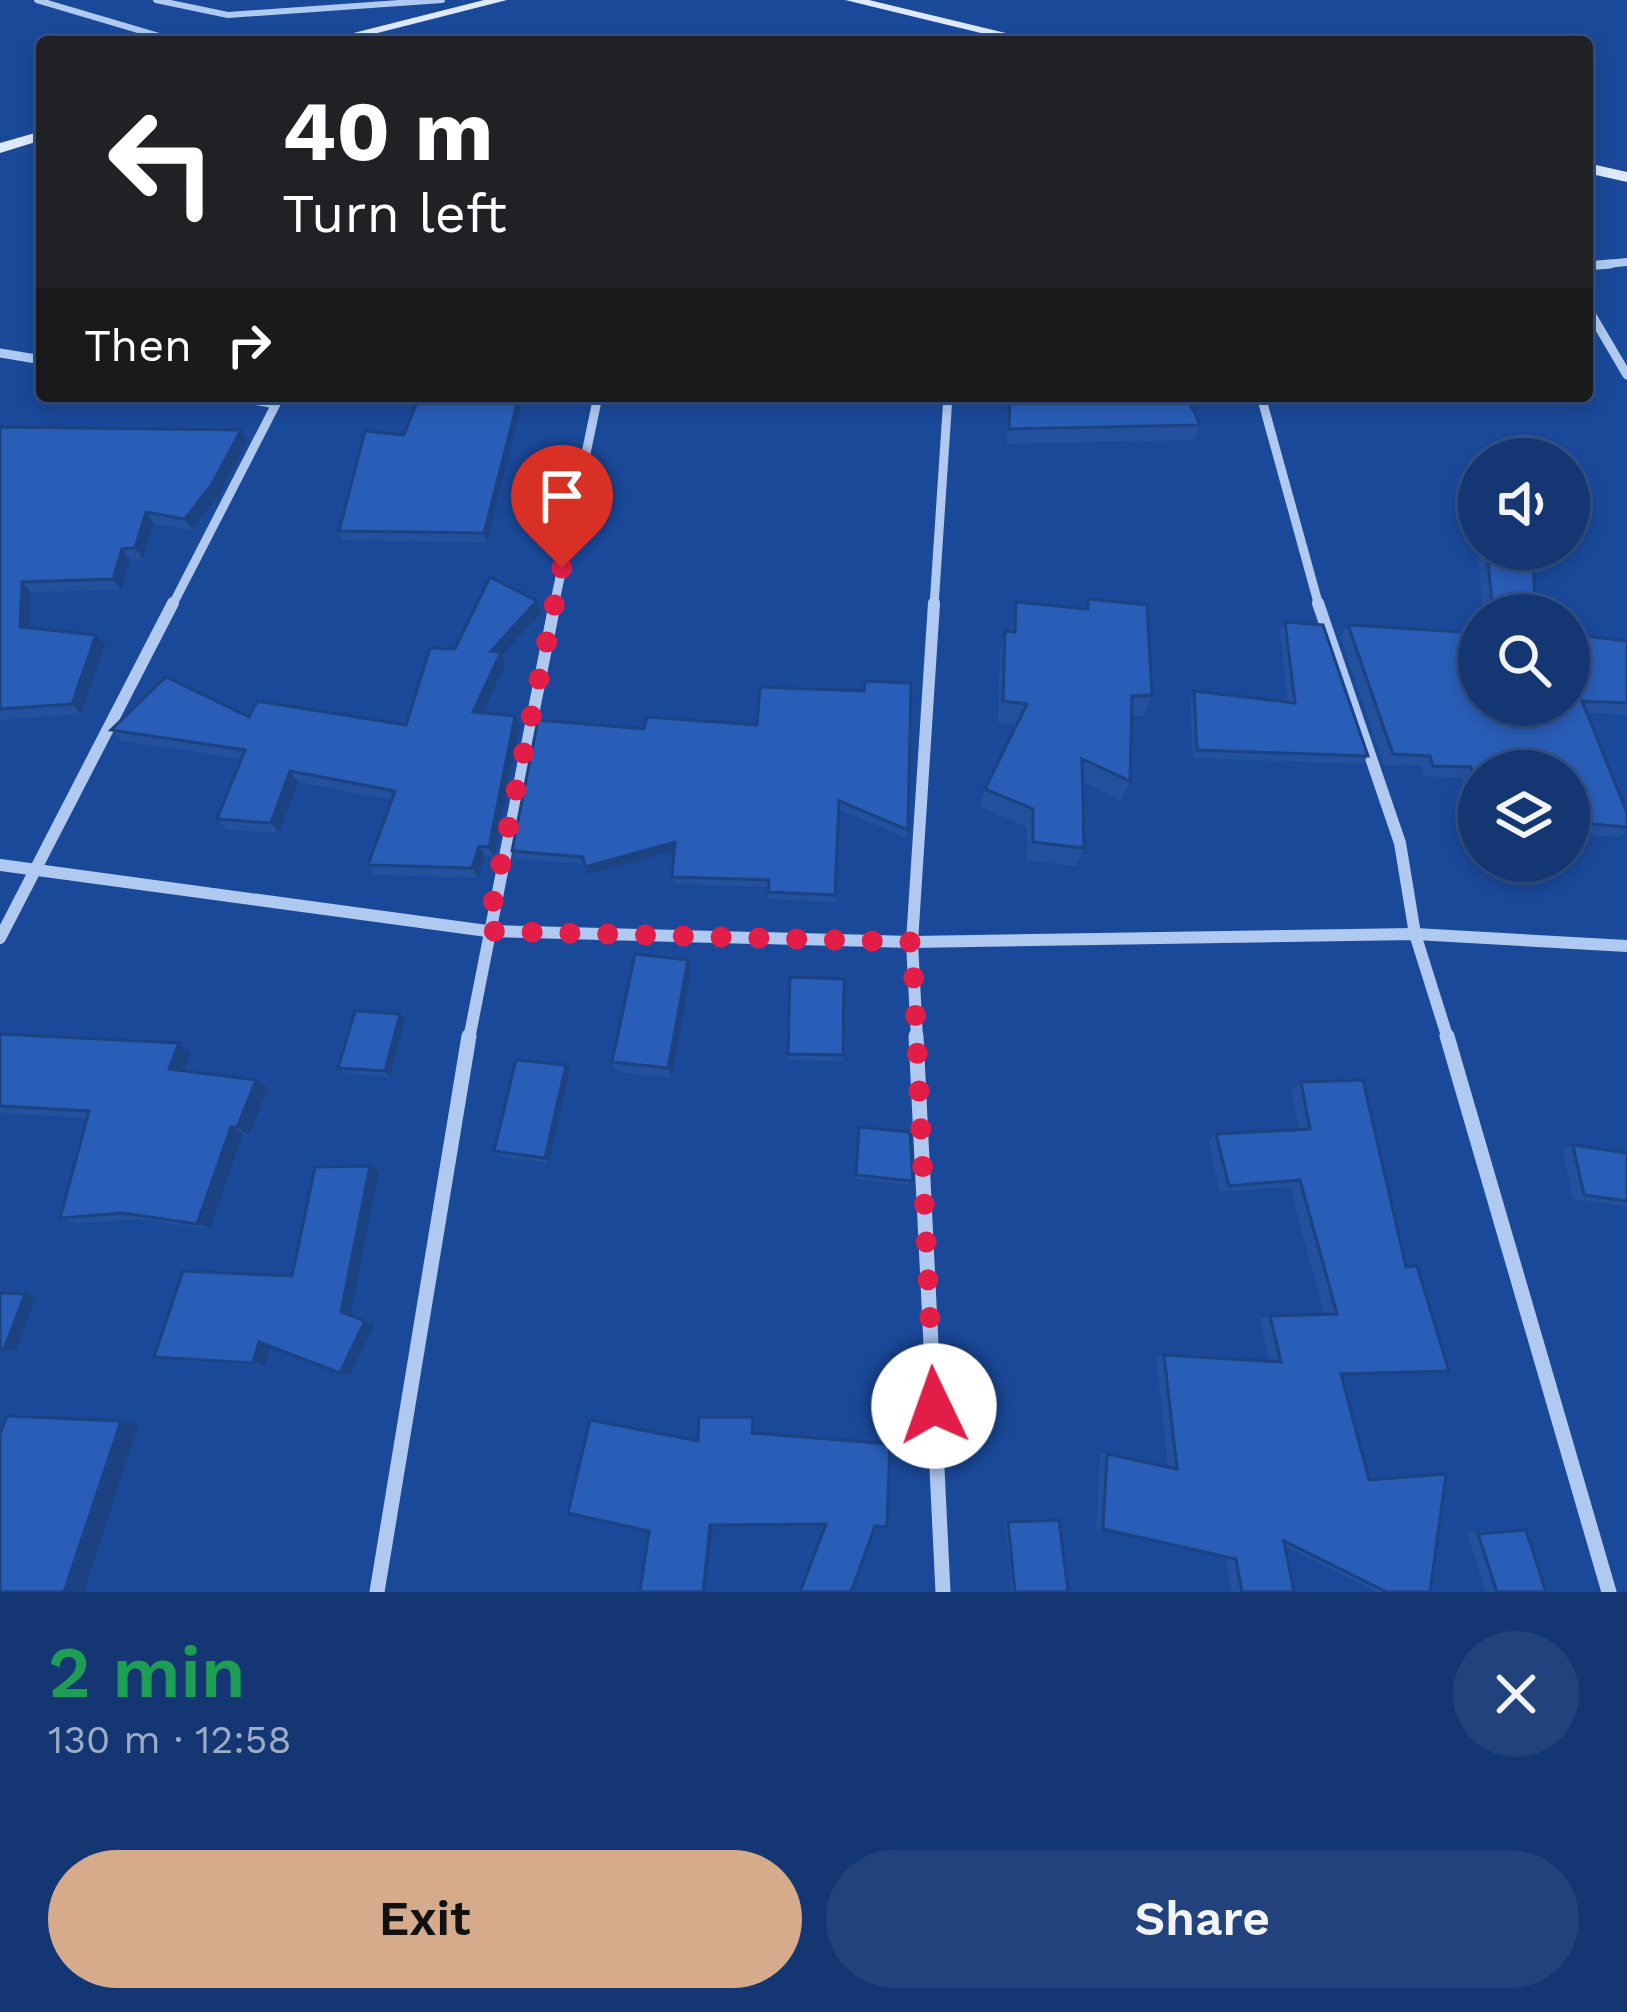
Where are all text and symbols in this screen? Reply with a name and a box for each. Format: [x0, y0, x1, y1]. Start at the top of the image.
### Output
text: 40 m [282, 82, 493, 180]
icon: left [84, 84, 240, 240]
text: Turn left [282, 182, 507, 245]
icon: right [216, 312, 282, 378]
text: Then [84, 319, 192, 372]
map controls [1458, 438, 1590, 882]
button: sound [1458, 438, 1590, 570]
pin [511, 445, 613, 568]
icon: arrive [529, 463, 595, 529]
button: search [1458, 594, 1590, 726]
button: layers [1458, 750, 1590, 882]
position arrow [871, 1343, 997, 1469]
text: 2 min [48, 1630, 246, 1714]
button: close [1453, 1631, 1579, 1757]
text: 130 m · 12:58 [48, 1717, 292, 1762]
button: Exit [48, 1850, 802, 1988]
button: Share [826, 1850, 1579, 1988]

